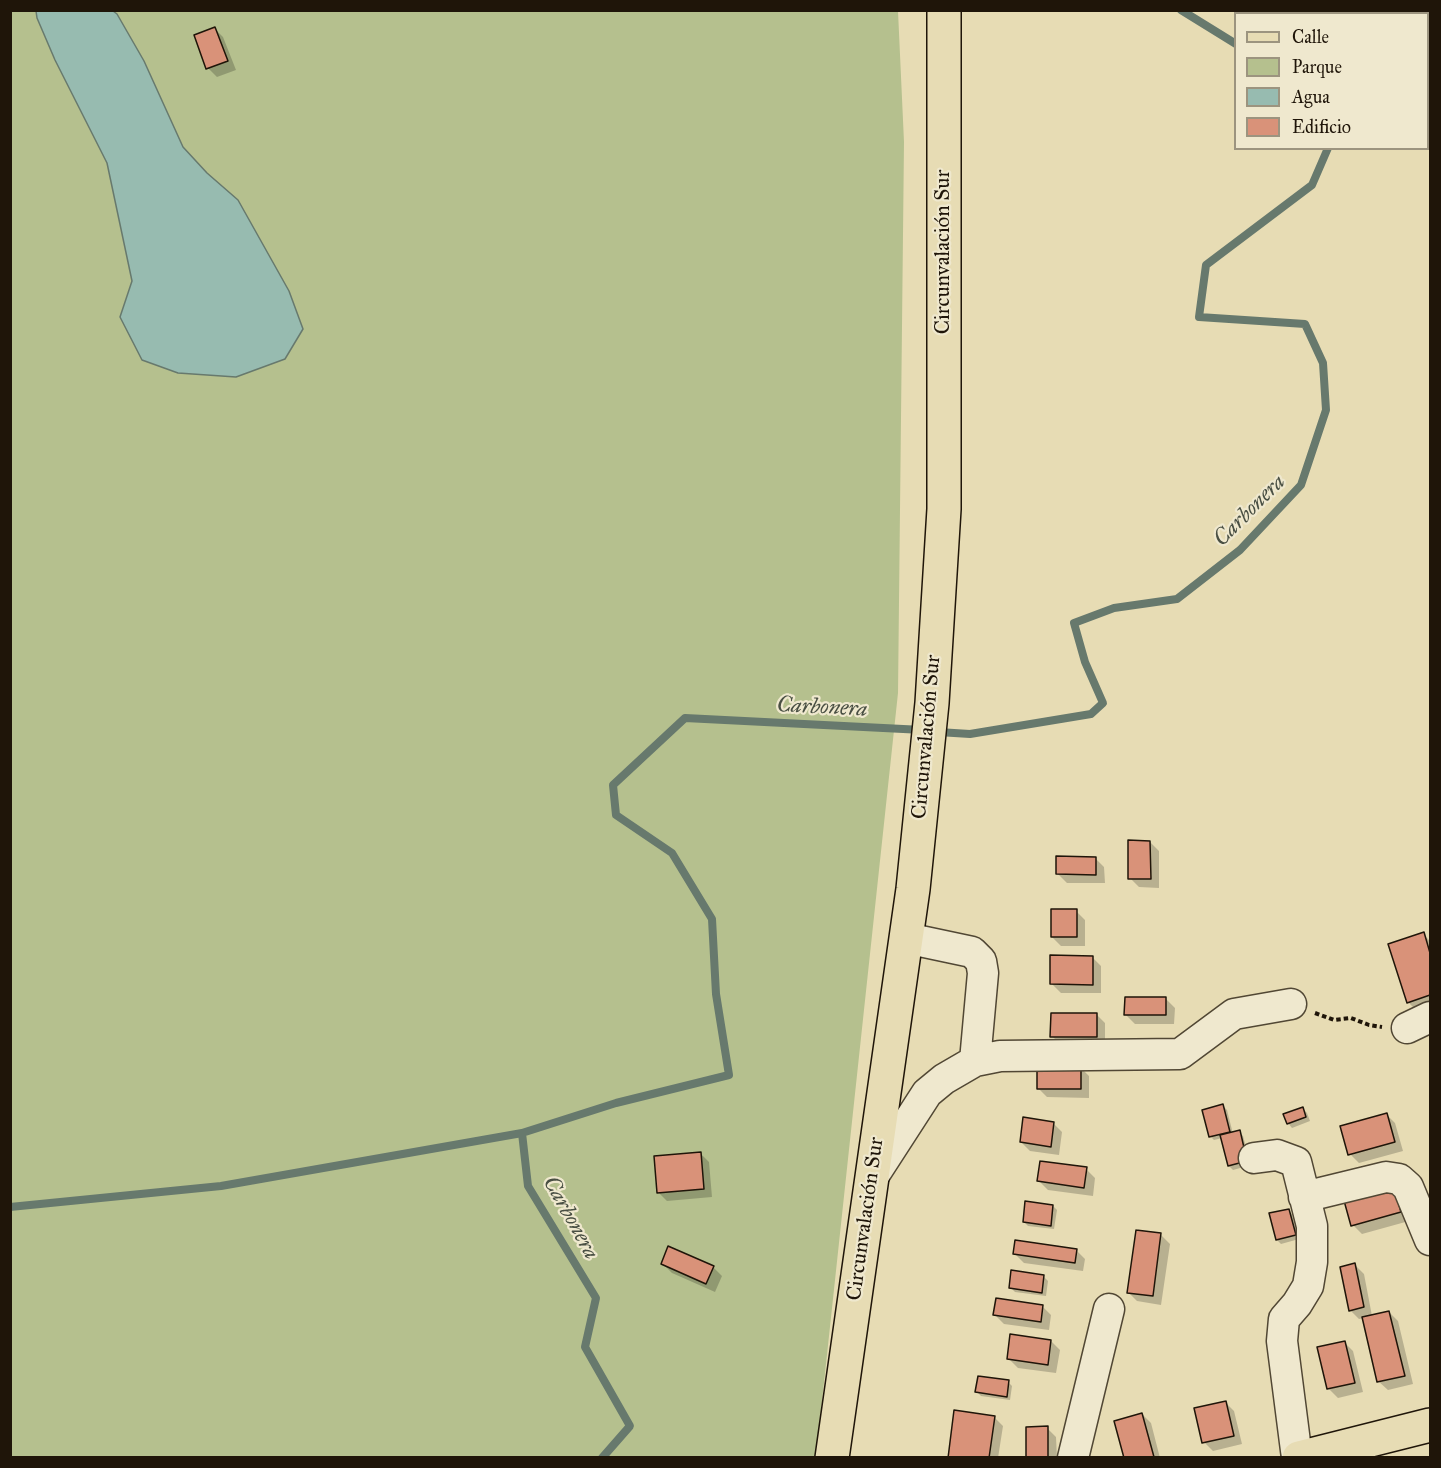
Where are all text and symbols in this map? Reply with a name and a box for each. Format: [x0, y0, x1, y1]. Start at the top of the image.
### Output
legend [1234, 12, 1429, 150]
text: Calle [1292, 26, 1329, 48]
text: Parque [1292, 56, 1342, 78]
text: Agua [1292, 86, 1330, 108]
text: Edificio [1292, 116, 1351, 138]
street label: Circunvalación Sur [931, 170, 957, 334]
water label: Carbonera [1209, 470, 1291, 552]
street label: Circunvalación Sur [907, 654, 947, 820]
water label: Carbonera [776, 692, 868, 724]
street label: Circunvalación Sur [842, 1136, 890, 1302]
water label: Carbonera [536, 1172, 604, 1264]

